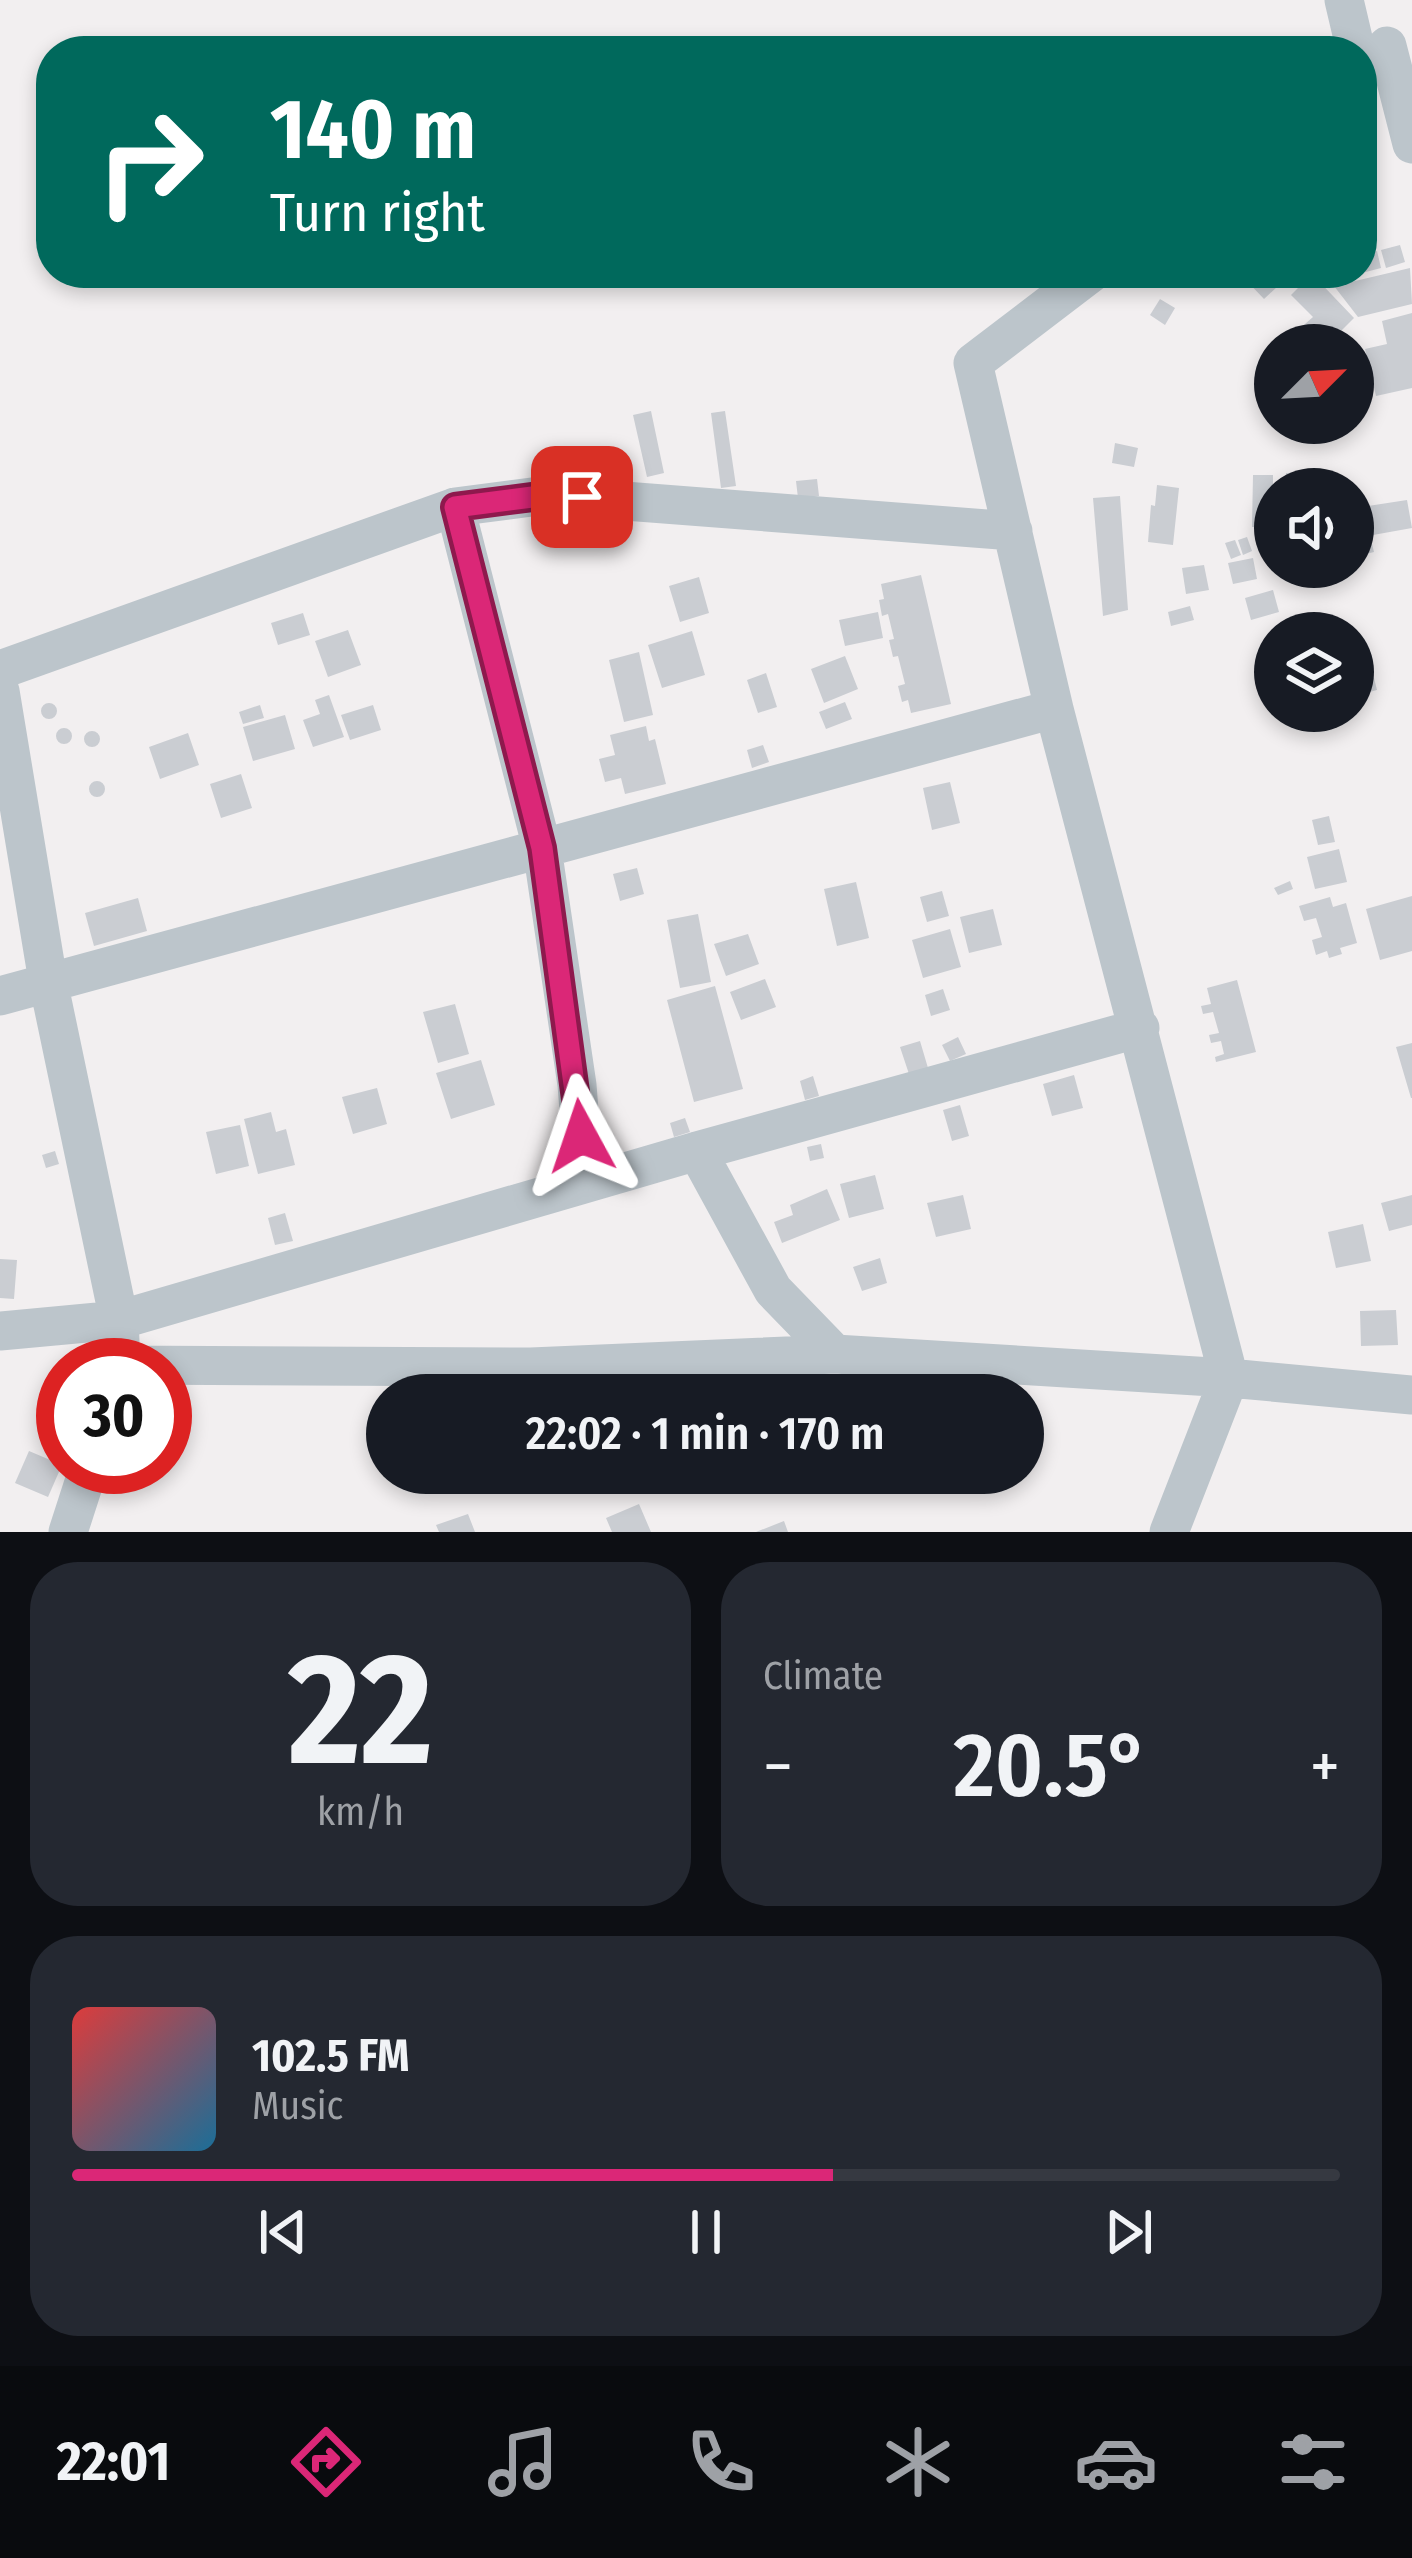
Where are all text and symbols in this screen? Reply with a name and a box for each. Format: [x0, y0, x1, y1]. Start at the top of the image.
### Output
text: 140 m [270, 79, 476, 180]
icon: right [72, 84, 228, 240]
text: Turn right [270, 181, 485, 245]
north arrow [1254, 324, 1374, 444]
map controls [1254, 324, 1374, 732]
pin [531, 446, 633, 548]
icon: arrive [549, 464, 615, 530]
button: sound [1254, 468, 1374, 588]
button: layers [1254, 612, 1374, 732]
position arrow [518, 1073, 644, 1199]
speed limit sign: 30 [36, 1338, 192, 1494]
text: 22:02 · 1 min · 170 m [526, 1407, 884, 1461]
text: 22 [288, 1617, 433, 1804]
text: Climate [763, 1653, 883, 1699]
text: 20.5° [953, 1712, 1149, 1820]
text: − [763, 1727, 793, 1806]
text: + [1310, 1727, 1340, 1806]
text: km/h [317, 1789, 404, 1835]
text: 102.5 FM [252, 2029, 409, 2083]
text: Music [252, 2083, 343, 2129]
icon: previous [250, 2199, 316, 2265]
icon: pause [673, 2199, 739, 2265]
icon: next [1096, 2199, 1162, 2265]
icon: directions [284, 2420, 368, 2504]
icon: music [481, 2420, 565, 2504]
icon: phone [679, 2420, 763, 2504]
icon: climate [876, 2420, 960, 2504]
icon: car [1074, 2420, 1158, 2504]
icon: filters [1271, 2420, 1355, 2504]
text: 22:01 [57, 2430, 170, 2494]

